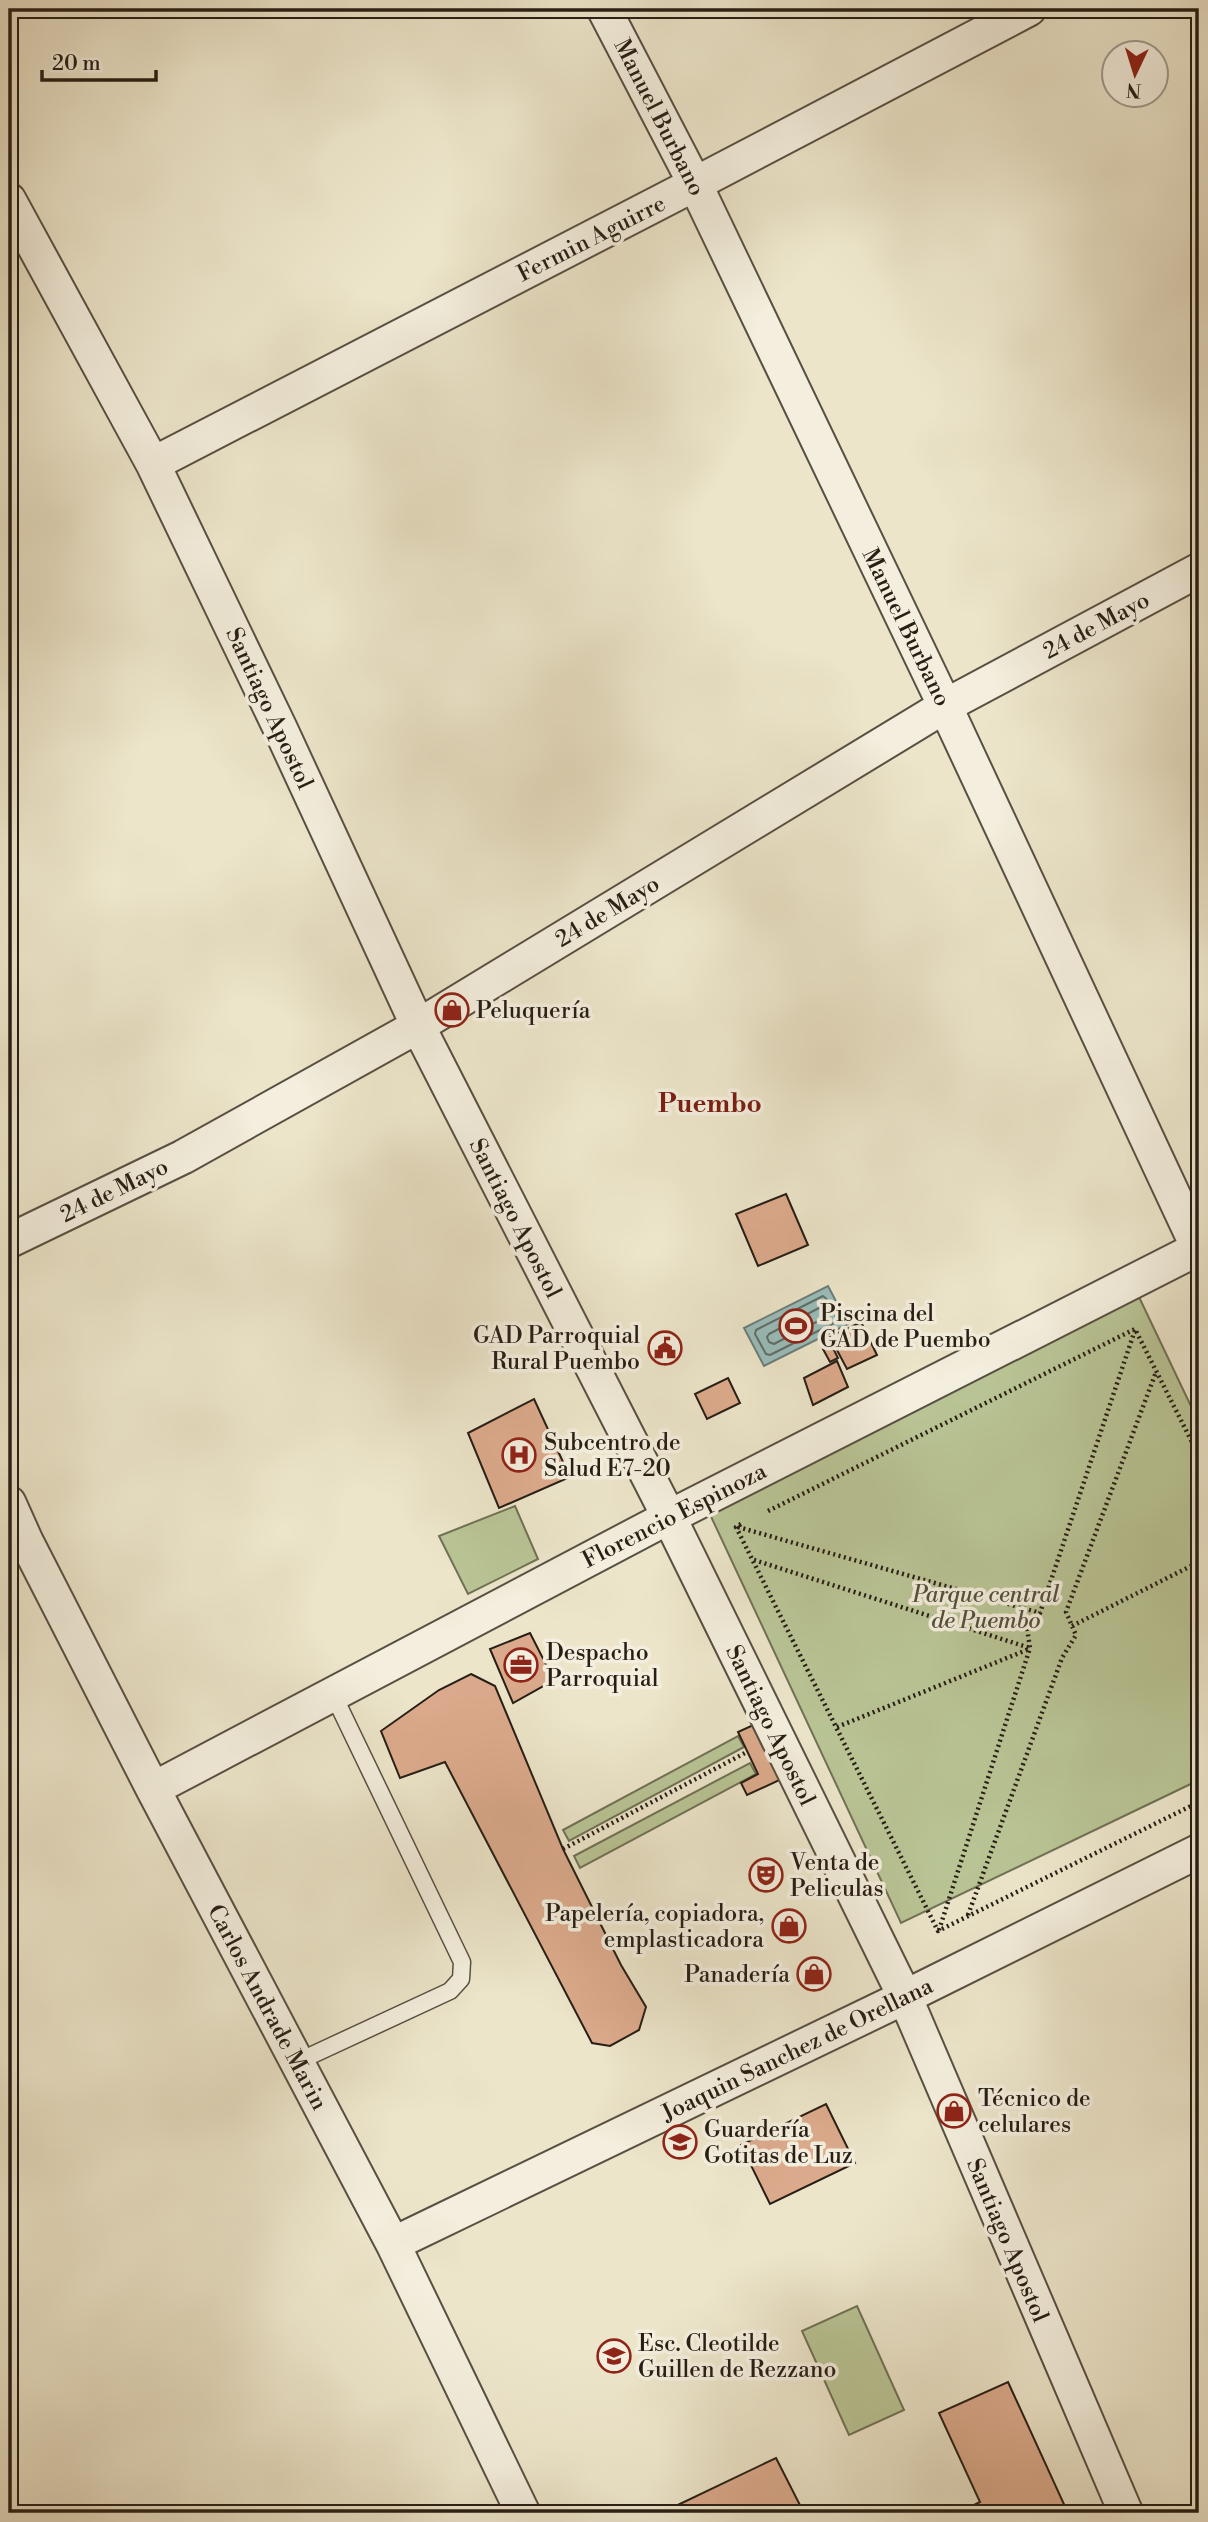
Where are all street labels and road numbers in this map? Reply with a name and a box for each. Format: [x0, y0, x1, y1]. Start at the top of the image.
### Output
street label: Manuel Burbano [608, 34, 711, 201]
street label: Fermin Aguirre [513, 190, 670, 288]
street label: Manuel Burbano [856, 544, 956, 711]
street label: 24 de Mayo [1038, 586, 1155, 666]
street label: Santiago Apostol [219, 623, 319, 794]
street label: 24 de Mayo [550, 870, 665, 954]
street label: Santiago Apostol [463, 1134, 567, 1303]
street label: 24 de Mayo [56, 1153, 173, 1229]
street label: Florencio Espinoza [578, 1457, 772, 1574]
street label: Santiago Apostol [719, 1640, 821, 1811]
street label: Carlos Andrade Marin [201, 1900, 333, 2115]
street label: Joaquin Sanchez de Orellana [656, 1972, 938, 2128]
street label: Santiago Apostol [960, 2154, 1054, 2327]

